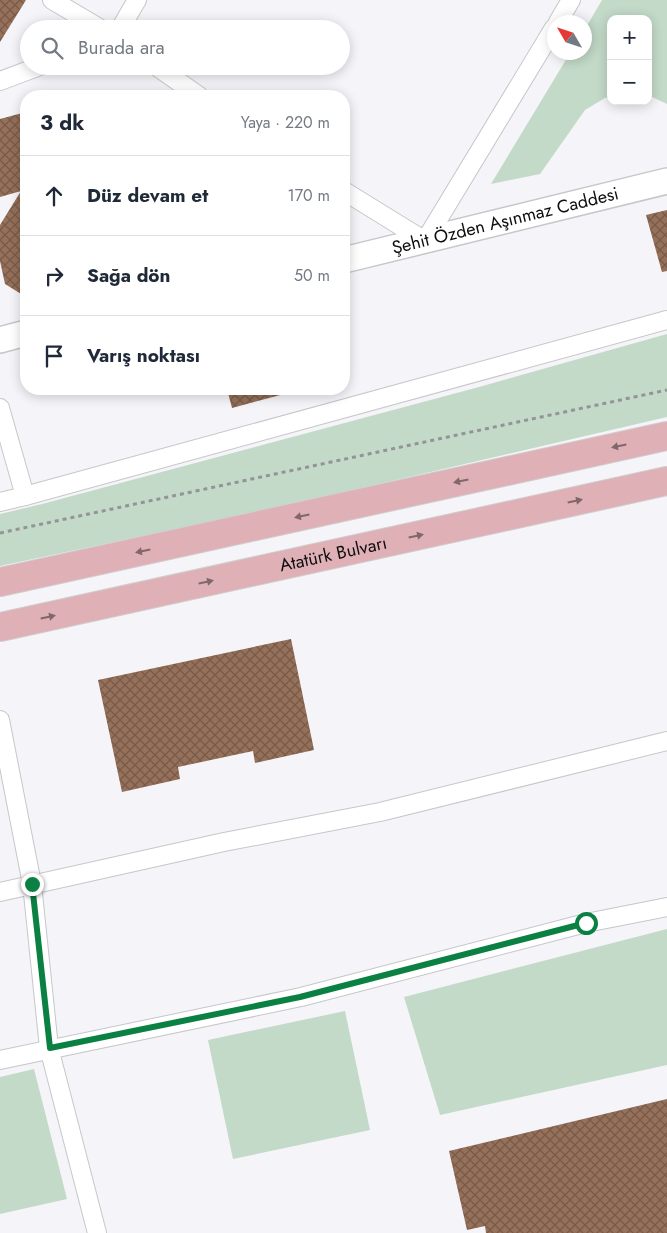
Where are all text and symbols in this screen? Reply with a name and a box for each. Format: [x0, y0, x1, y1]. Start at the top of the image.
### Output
north arrow [547, 15, 592, 60]
map controls [607, 15, 652, 105]
button: + [607, 15, 652, 60]
search box [20, 20, 350, 75]
icon: search [38, 34, 66, 62]
text: Burada ara [78, 34, 165, 61]
button: − [607, 60, 652, 105]
text: 3 dk [40, 108, 84, 138]
text: Yaya · 220 m [241, 111, 330, 134]
street label: Şehit Özden Aşınmaz Caddesi [389, 180, 621, 261]
icon: ahead [40, 182, 68, 210]
text: Düz devam et [87, 182, 208, 209]
text: 170 m [288, 184, 330, 207]
icon: right [40, 262, 68, 290]
text: Sağa dön [87, 262, 171, 289]
text: 50 m [294, 264, 330, 287]
icon: arrive [40, 342, 68, 370]
text: Varış noktası [87, 342, 200, 369]
one-way arrow [611, 443, 627, 451]
one-way arrow [453, 477, 468, 485]
one-way arrow [567, 497, 583, 505]
one-way arrow [294, 512, 309, 520]
street label: Atatürk Bulvarı [277, 530, 389, 578]
one-way arrow [409, 532, 424, 540]
one-way arrow [136, 547, 151, 555]
one-way arrow [199, 578, 214, 586]
one-way arrow [40, 613, 55, 621]
route end [21, 873, 44, 896]
route start [575, 912, 598, 935]

